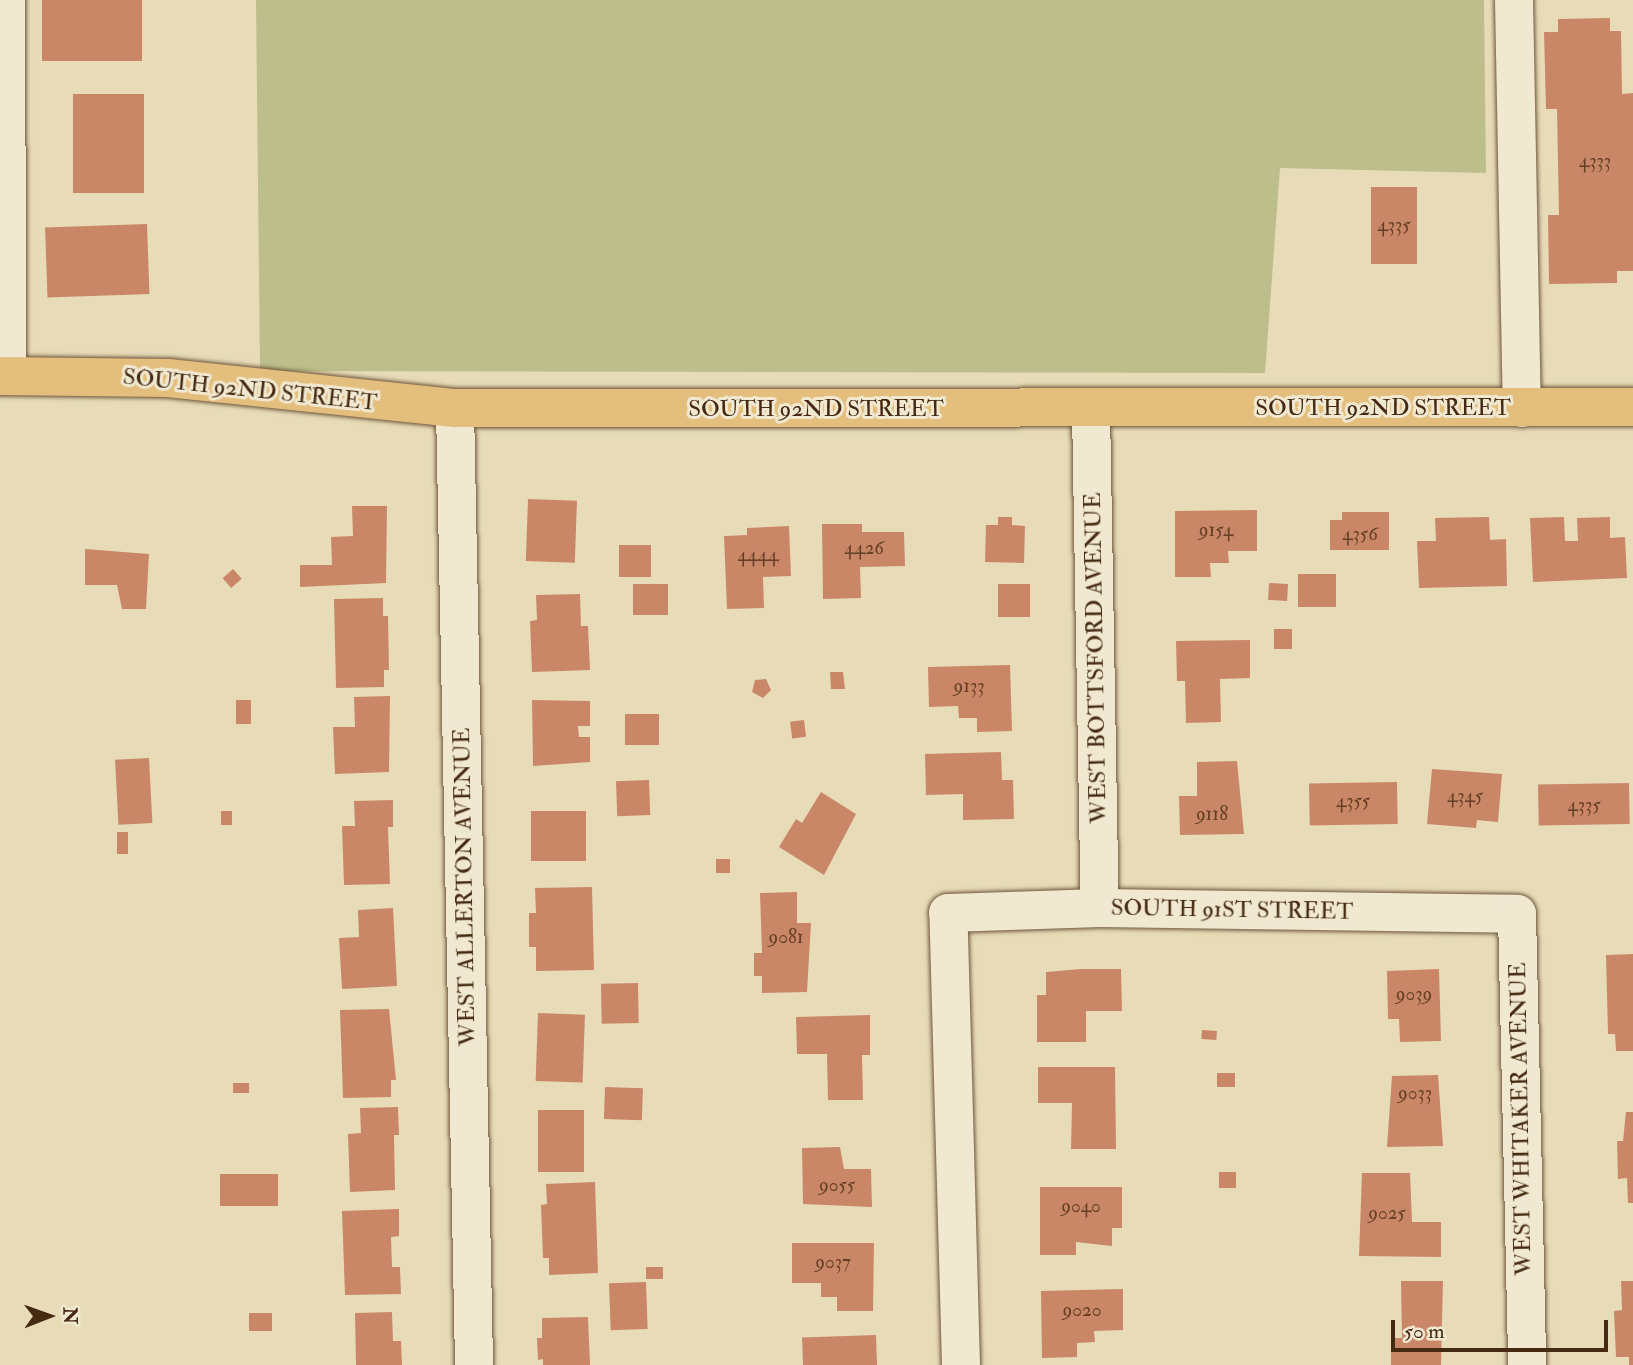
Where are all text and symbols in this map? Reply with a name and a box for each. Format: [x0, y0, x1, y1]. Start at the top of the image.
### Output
house number: 4333 [1579, 151, 1611, 173]
house number: 4335 [1377, 215, 1411, 237]
street label: SOUTH 92ND STREET [121, 363, 379, 417]
street label: SOUTH 92ND STREET [1255, 394, 1511, 422]
street label: SOUTH 92ND STREET [688, 395, 944, 423]
street label: WEST BOTTSFORD AVENUE [1079, 492, 1113, 824]
house number: 9154 [1199, 520, 1233, 542]
house number: 4356 [1342, 524, 1378, 546]
house number: 4426 [844, 538, 884, 560]
house number: 4444 [738, 545, 778, 567]
house number: 9133 [953, 676, 985, 698]
street label: WEST ALLERTON AVENUE [448, 728, 482, 1046]
house number: 4345 [1447, 786, 1483, 808]
house number: 4355 [1336, 791, 1370, 813]
house number: 4335 [1567, 795, 1601, 817]
house number: 9118 [1196, 804, 1228, 826]
street label: SOUTH 91ST STREET [1110, 894, 1354, 926]
house number: 9081 [768, 927, 804, 949]
street label: WEST WHITAKER AVENUE [1504, 962, 1538, 1276]
house number: 9039 [1396, 984, 1432, 1006]
house number: 9033 [1398, 1083, 1432, 1105]
house number: 9055 [819, 1175, 855, 1197]
house number: 9040 [1061, 1196, 1101, 1218]
house number: 9025 [1368, 1203, 1406, 1225]
house number: 9037 [815, 1252, 851, 1274]
north arrow [14, 1281, 84, 1351]
house number: 9020 [1063, 1300, 1101, 1322]
scale bar [1395, 1306, 1612, 1350]
text: N [58, 1307, 82, 1324]
text: 50 m [1404, 1318, 1445, 1345]

